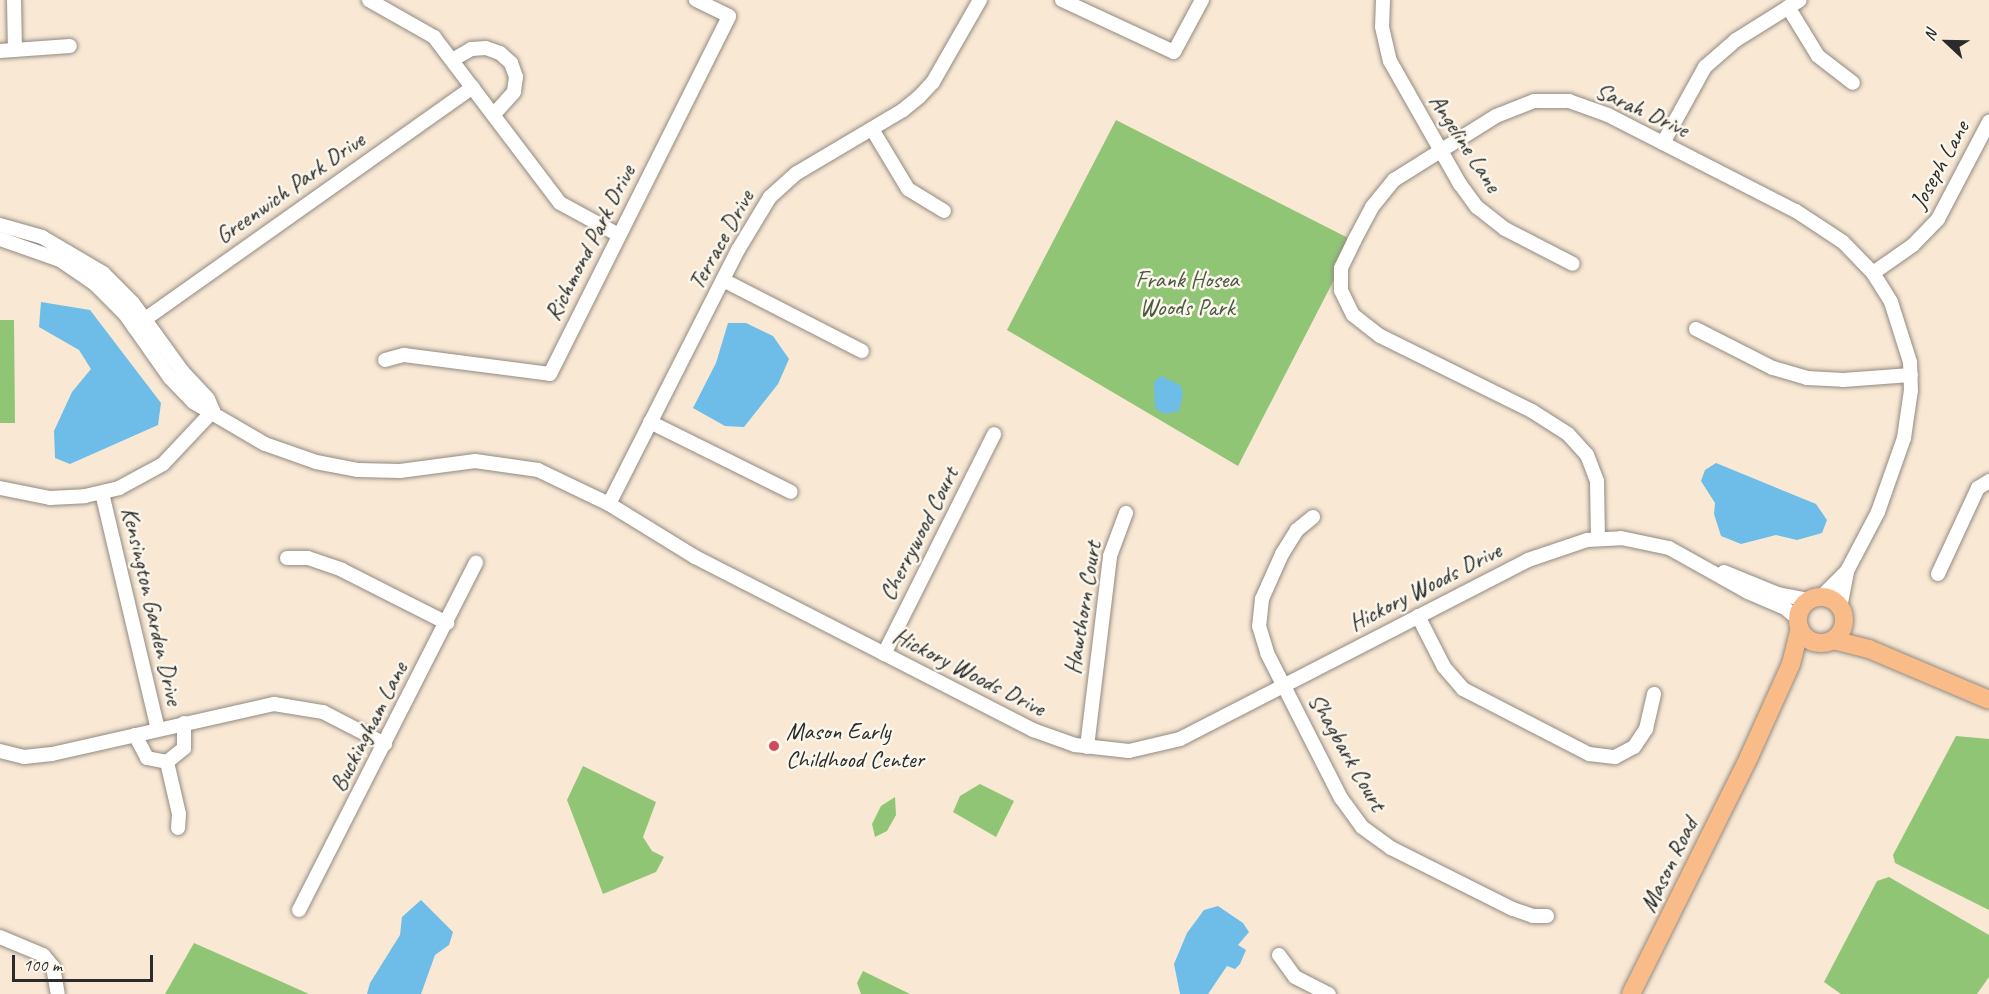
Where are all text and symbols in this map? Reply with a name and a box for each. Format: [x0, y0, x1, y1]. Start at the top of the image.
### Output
north arrow [1917, 12, 1977, 72]
text: N [1919, 27, 1941, 44]
street label: Sarah Drive [1591, 76, 1693, 144]
street label: Angeline Lane [1423, 89, 1507, 197]
street label: Joseph Lane [1904, 116, 1976, 214]
street label: Greenwich Park Drive [210, 126, 370, 250]
street label: Richmond Park Drive [538, 160, 642, 326]
street label: Terrace Drive [682, 185, 760, 295]
park label: Frank Hosea Woods Park [1136, 266, 1238, 322]
street label: Cherrywood Court [873, 463, 965, 605]
street label: Kensington Garden Drive [115, 504, 189, 708]
street label: Hickory Woods Drive [1344, 536, 1506, 638]
street label: Hawthorn Court [1058, 540, 1108, 676]
street label: Hickory Woods Drive [888, 621, 1050, 723]
street label: Buckingham Lane [324, 657, 414, 797]
street label: Shagbark Court [1302, 688, 1392, 816]
place label: Mason Early Childhood Center [786, 718, 924, 774]
marker: Mason Early Childhood Center [767, 739, 781, 753]
street label: Mason Road [1634, 813, 1704, 917]
scale bar [15, 943, 156, 981]
text: 100 m [23, 954, 62, 976]

